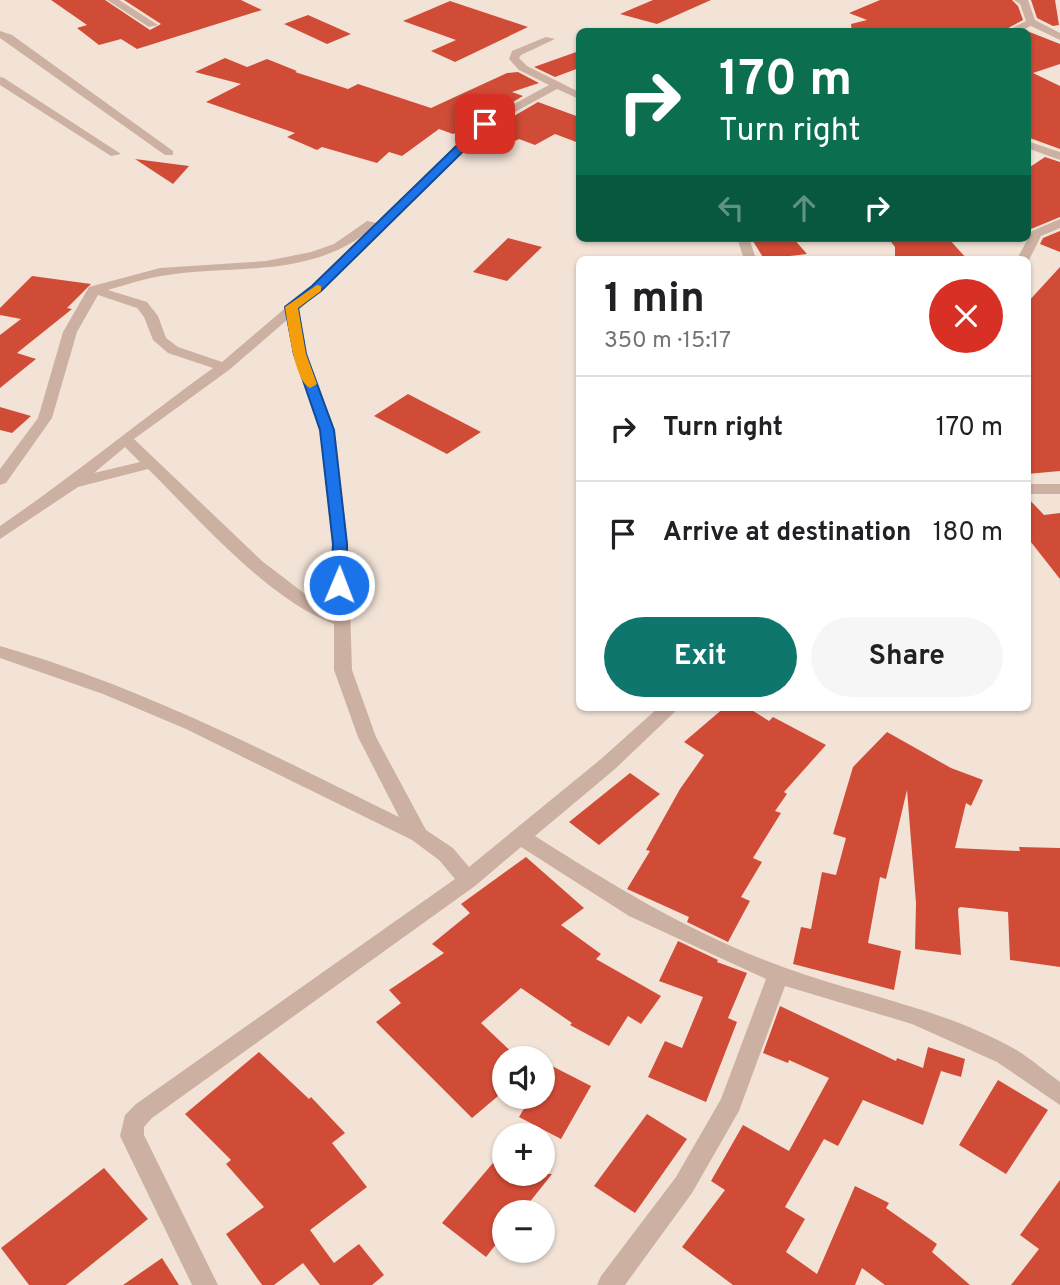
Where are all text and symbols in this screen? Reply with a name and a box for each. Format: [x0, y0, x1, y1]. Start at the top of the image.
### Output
text: 170 m [719, 51, 852, 113]
icon: right [604, 56, 695, 147]
pin [455, 94, 515, 154]
icon: arrive [466, 105, 504, 143]
text: Turn right [719, 112, 861, 152]
icon: left [712, 189, 750, 227]
icon: ahead [785, 189, 823, 227]
icon: right [858, 189, 896, 227]
text: 1 min [604, 274, 705, 327]
button: close [929, 279, 1003, 353]
text: 350 m · 15:17 [604, 327, 731, 356]
icon: right [604, 410, 642, 448]
text: Turn right [663, 412, 783, 445]
text: 170 m [936, 412, 1003, 445]
icon: arrive [604, 515, 642, 553]
text: Arrive at destination [663, 517, 911, 550]
text: 180 m [933, 517, 1003, 550]
position arrow [302, 548, 376, 622]
button: Exit [604, 617, 797, 697]
button: Share [811, 617, 1003, 697]
map controls [492, 1046, 555, 1263]
button: sound [492, 1046, 555, 1109]
button: + [492, 1123, 555, 1186]
button: − [492, 1200, 555, 1263]

